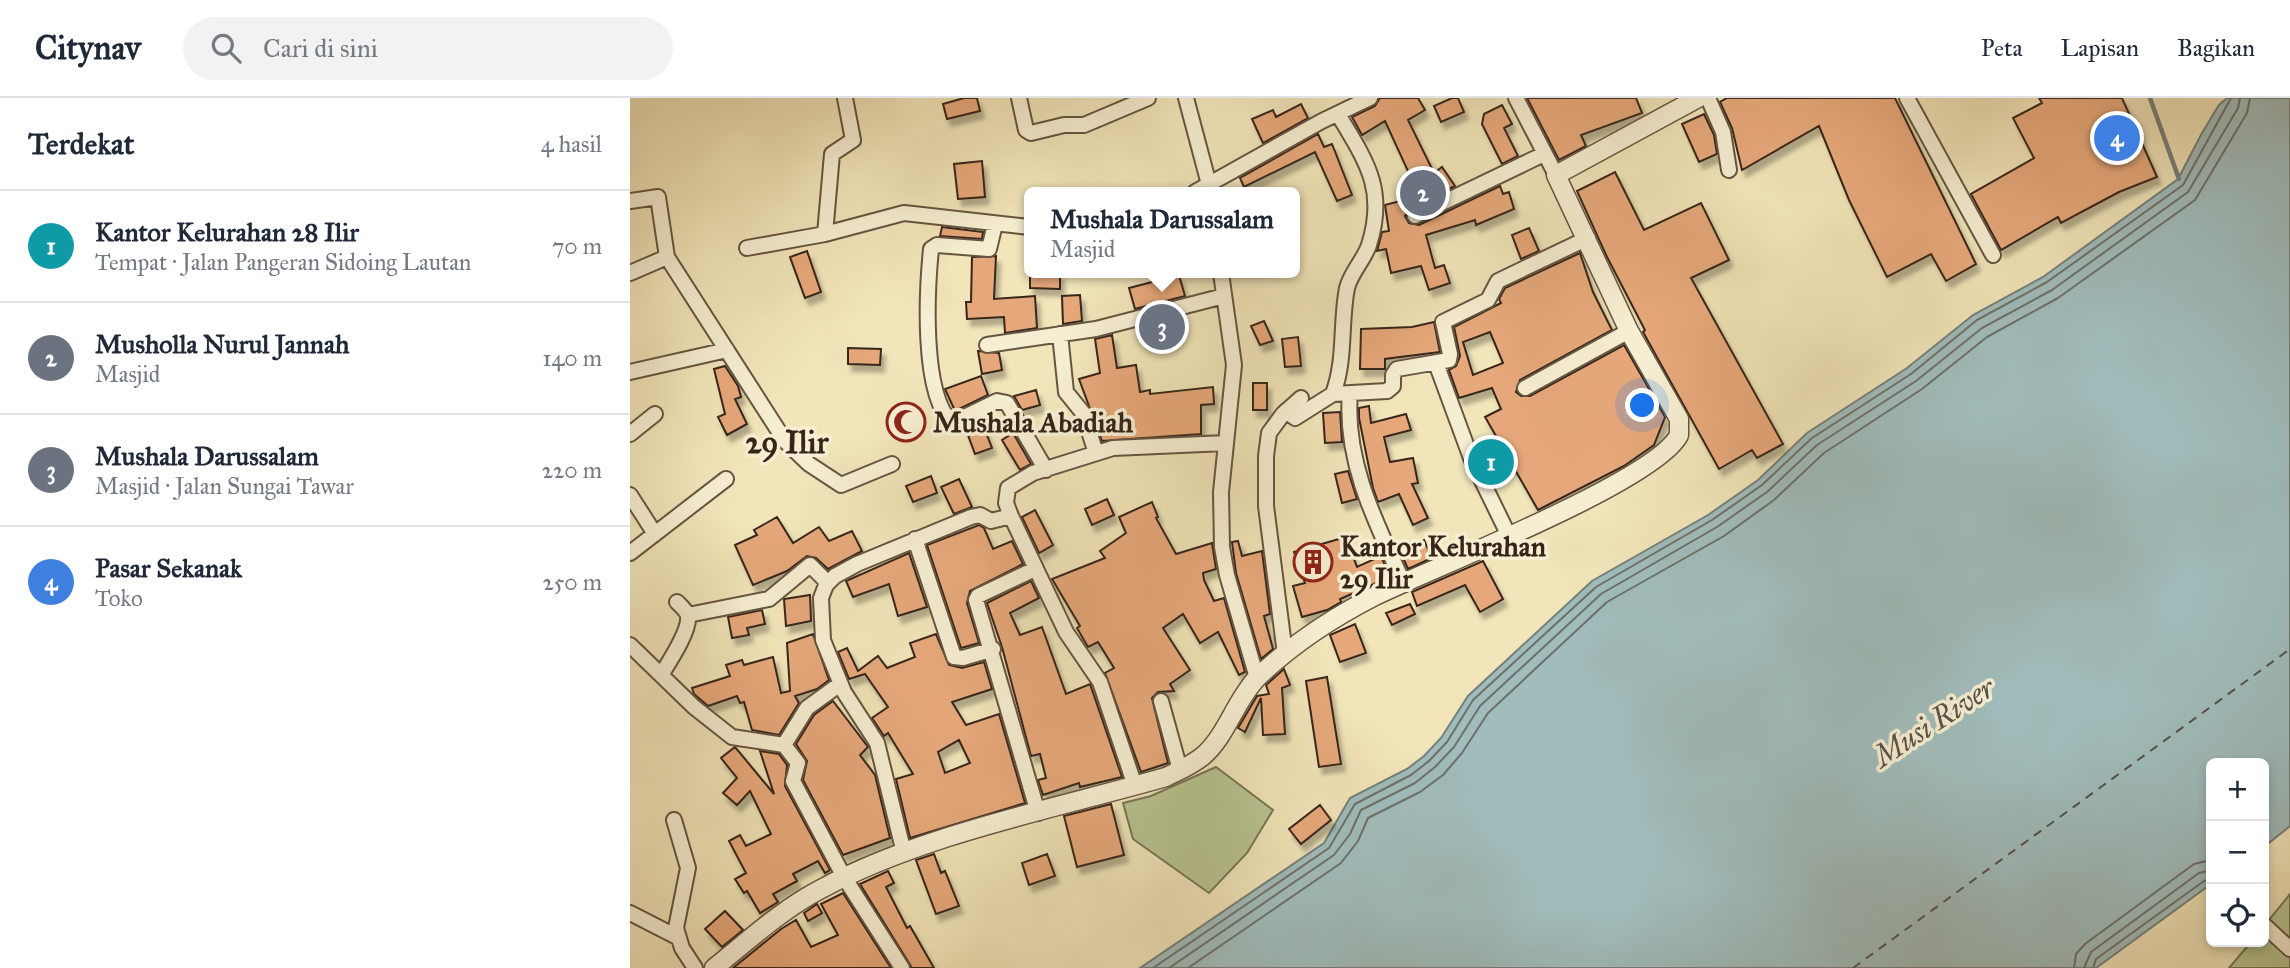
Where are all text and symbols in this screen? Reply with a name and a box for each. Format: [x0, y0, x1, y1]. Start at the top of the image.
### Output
search box [183, 17, 673, 80]
text: Citynav [35, 28, 141, 68]
icon: search [207, 29, 245, 67]
text: Cari di sini [263, 32, 378, 64]
text: Peta [1981, 33, 2023, 63]
text: Lapisan [2061, 33, 2139, 63]
text: Bagikan [2177, 33, 2255, 63]
pin: 4 [2094, 112, 2140, 164]
text: Terdekat [28, 126, 134, 162]
text: 4 hasil [541, 130, 602, 158]
pin: 2 [1400, 167, 1446, 219]
popup [1024, 187, 1300, 278]
text: Mushala Darussalam [1050, 203, 1274, 235]
text: Kantor Kelurahan 28 Ilir [95, 216, 359, 248]
text: 1 [46, 232, 56, 260]
text: 70 m [552, 232, 602, 260]
text: Masjid [1050, 235, 1115, 263]
text: Tempat · Jalan Pangeran Sidoing Lautan [95, 248, 471, 276]
pin: 3 [1139, 301, 1185, 353]
text: Musholla Nurul Jannah [95, 328, 349, 360]
text: 2 [45, 344, 57, 372]
text: 140 m [542, 344, 602, 372]
text: Masjid [95, 360, 160, 388]
your location [1625, 388, 1659, 422]
mosque icon: Mushala Abadiah [885, 401, 927, 443]
place label: Mushala Abadiah [933, 405, 1133, 440]
district label: 29 Ilir [745, 423, 830, 463]
pin: 1 [1468, 436, 1514, 488]
text: Mushala Darussalam [95, 440, 319, 472]
text: 3 [46, 456, 56, 484]
text: 220 m [542, 456, 602, 484]
text: Masjid · Jalan Sungai Tawar [95, 472, 354, 500]
place label: Kantor Kelurahan 29 Ilir [1340, 529, 1546, 596]
building icon: Kantor Kelurahan 29 Ilir [1292, 541, 1334, 583]
text: Pasar Sekanak [95, 552, 242, 584]
text: 4 [45, 568, 57, 596]
text: 250 m [542, 568, 602, 596]
text: Toko [95, 584, 143, 612]
water label: Musi River [1864, 669, 2002, 776]
map controls [2206, 758, 2269, 947]
button: + [2206, 758, 2269, 821]
button: − [2206, 821, 2269, 884]
button: locate [2206, 884, 2269, 947]

